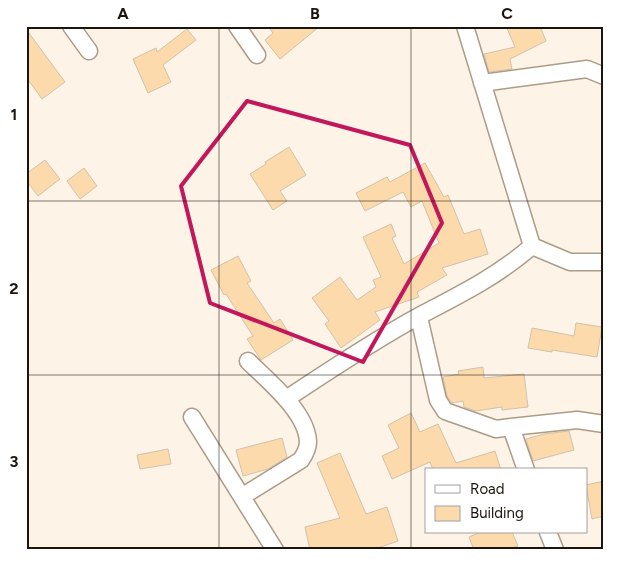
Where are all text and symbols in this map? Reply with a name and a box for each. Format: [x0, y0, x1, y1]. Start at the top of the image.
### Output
text: A [117, 4, 129, 23]
text: B [310, 4, 320, 23]
text: C [501, 4, 513, 23]
text: 1 [11, 105, 17, 124]
text: 2 [9, 279, 19, 298]
text: 3 [10, 452, 19, 471]
legend [425, 468, 588, 534]
text: Road [470, 480, 505, 498]
text: Building [470, 504, 524, 522]

